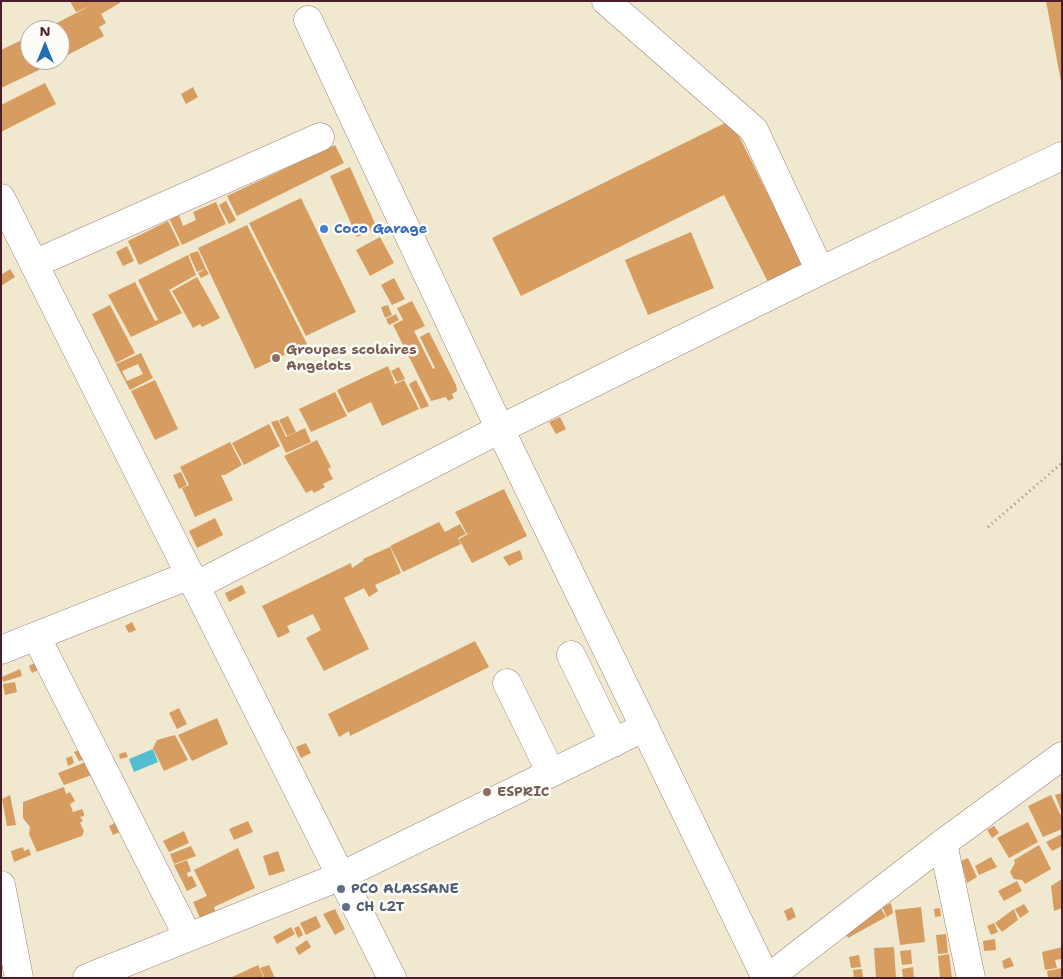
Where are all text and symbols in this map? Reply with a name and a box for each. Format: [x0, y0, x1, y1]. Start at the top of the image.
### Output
north arrow [20, 20, 70, 70]
text: N [39, 22, 51, 40]
place label: Coco Garage [334, 221, 427, 237]
marker: Coco Garage [318, 223, 330, 235]
place label: Groupes scolaires Angelots [286, 342, 417, 374]
marker: Groupes scolaires Angelots [270, 352, 282, 364]
place label: ESPRIC [497, 784, 549, 800]
marker: ESPRIC [481, 786, 493, 798]
place label: PCO ALASSANE [351, 881, 459, 897]
marker: PCO ALASSANE [335, 883, 347, 895]
place label: CH L2T [356, 899, 404, 915]
marker: CH L2T [340, 901, 352, 913]

